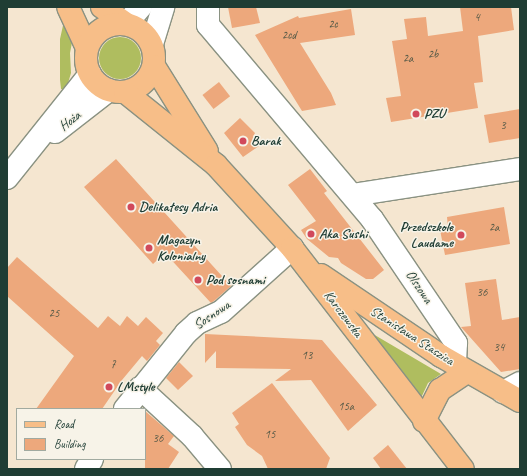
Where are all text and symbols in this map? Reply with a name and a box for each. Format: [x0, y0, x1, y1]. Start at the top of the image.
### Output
house number: 4 [474, 11, 480, 25]
house number: 2c [328, 18, 338, 32]
house number: 2cd [282, 29, 296, 43]
house number: 2b [428, 48, 438, 62]
house number: 2a [403, 52, 413, 66]
place label: PZU [424, 106, 445, 122]
street label: Hoża [56, 107, 84, 135]
marker: PZU [411, 109, 421, 119]
house number: 3 [500, 119, 506, 133]
place label: Barak [251, 133, 281, 149]
marker: Barak [238, 136, 248, 146]
place label: Delikatesy Adria [139, 199, 217, 215]
marker: Delikatesy Adria [126, 202, 136, 212]
place label: Przedszkole Laudame [400, 219, 453, 252]
house number: 2a [489, 221, 499, 235]
place label: Aka Sushi [319, 226, 367, 242]
marker: Aka Sushi [306, 229, 316, 239]
marker: Przedszkole Laudame [456, 230, 466, 240]
place label: Magazyn Kolonialny [157, 232, 205, 264]
marker: Magazyn Kolonialny [144, 243, 154, 253]
street label: Olszowa [402, 267, 436, 307]
place label: Pod sosnami [206, 272, 264, 288]
marker: Pod sosnami [193, 275, 203, 285]
house number: 36 [477, 286, 487, 300]
street label: Karczewska [320, 287, 366, 341]
street label: Sosnowa [190, 297, 234, 333]
street label: Stanisława Staszica [367, 302, 457, 370]
house number: 25 [49, 307, 59, 321]
house number: 34 [494, 341, 504, 355]
house number: 13 [302, 349, 312, 363]
house number: 7 [110, 358, 116, 372]
place label: LMstyle [117, 379, 155, 395]
marker: LMstyle [104, 382, 114, 392]
house number: 15a [338, 400, 354, 414]
legend [16, 408, 146, 460]
text: Road [54, 416, 74, 432]
house number: 15 [265, 428, 275, 442]
house number: 36 [153, 432, 163, 446]
text: Building [54, 436, 86, 452]

